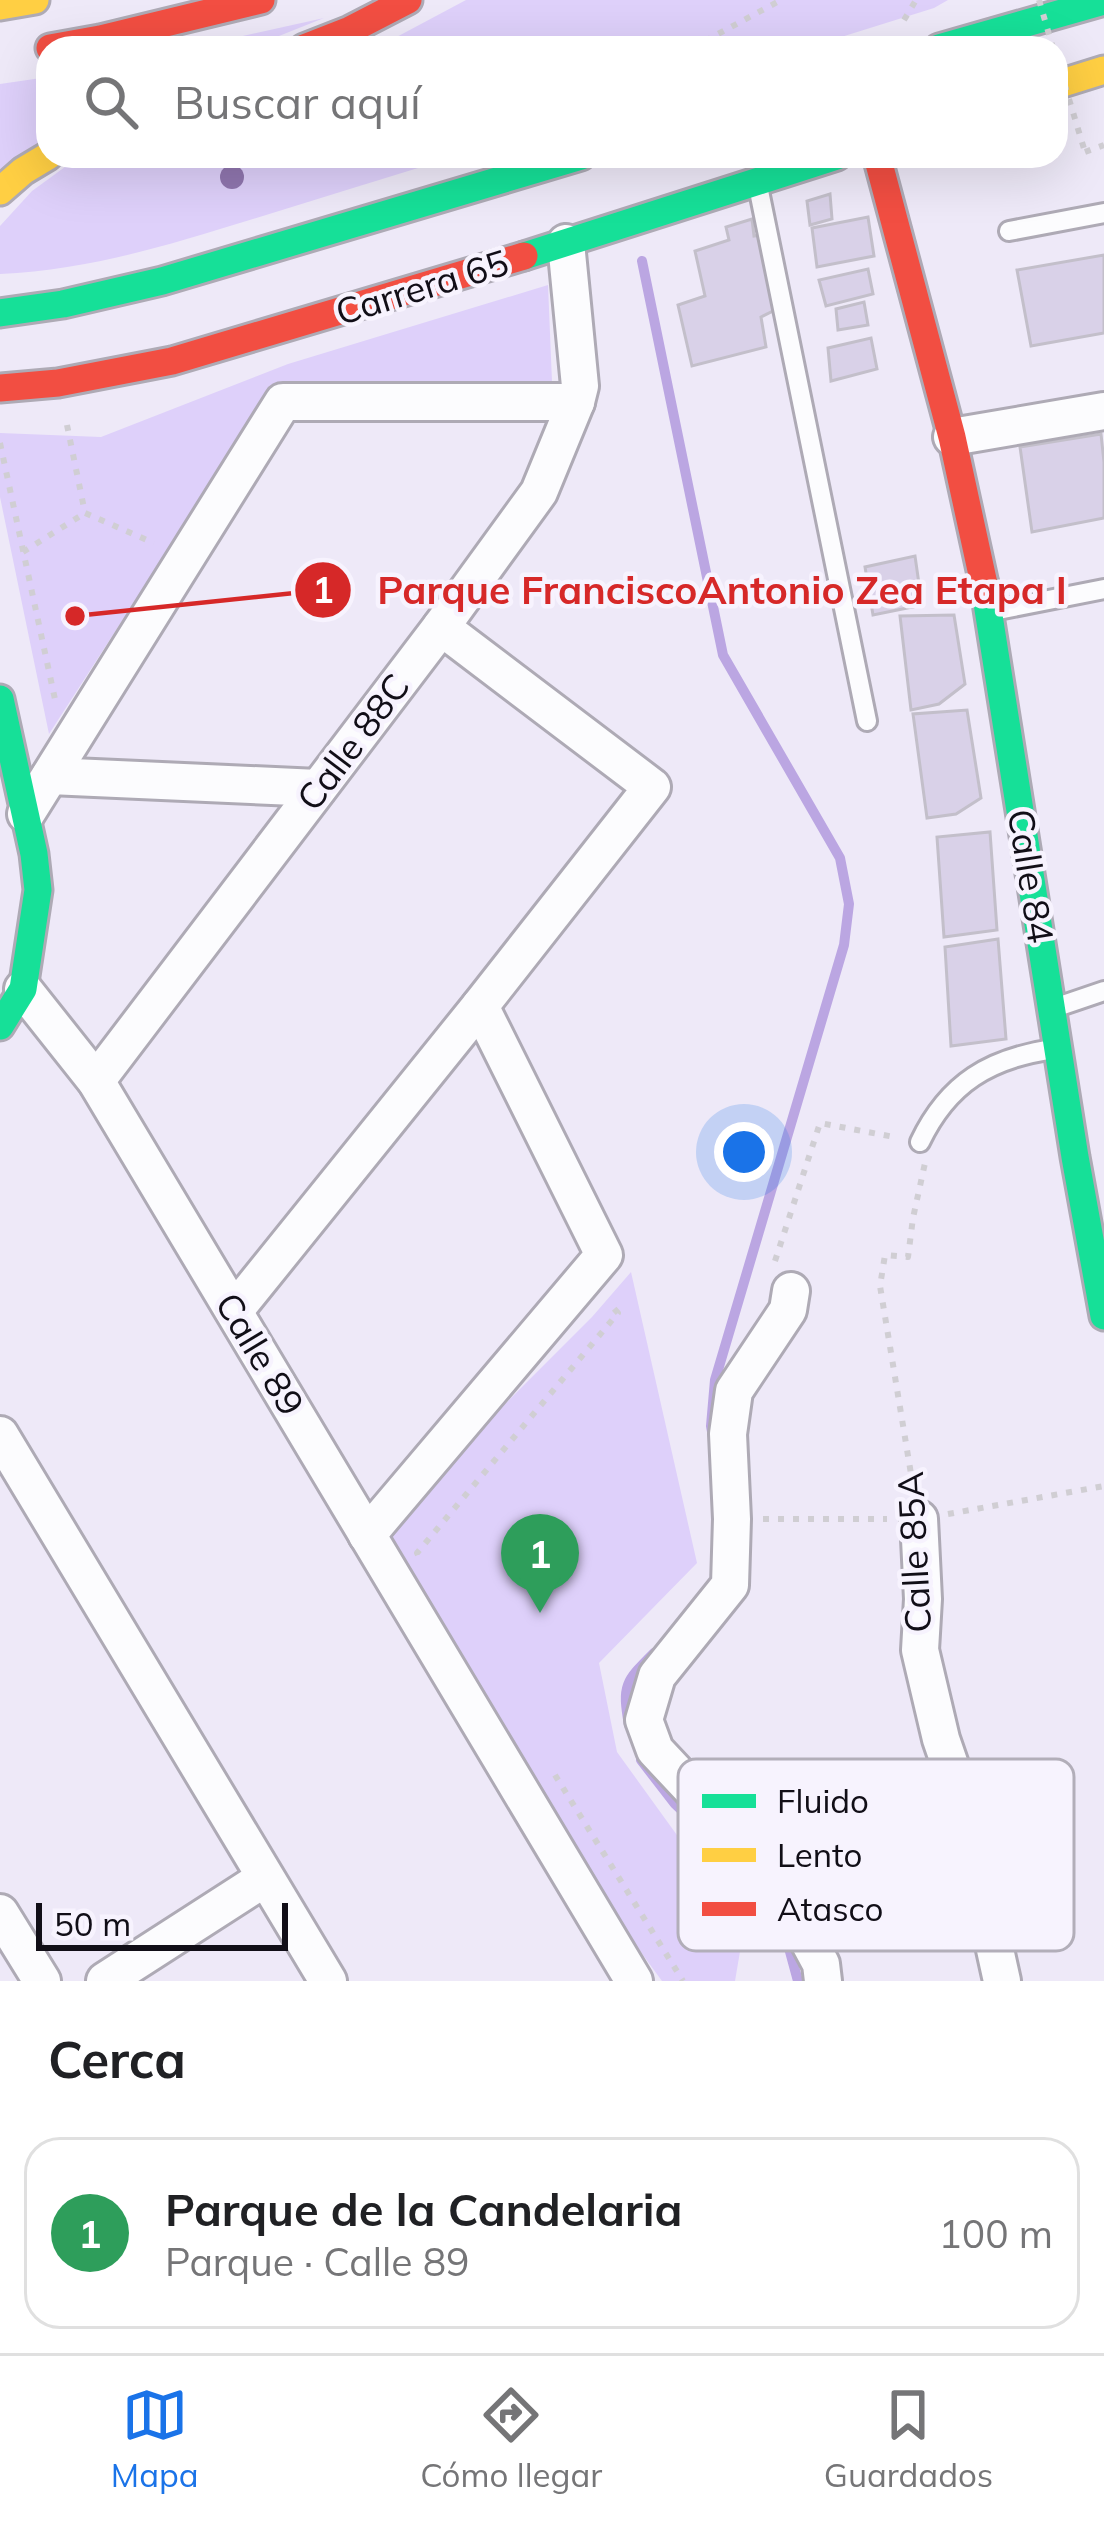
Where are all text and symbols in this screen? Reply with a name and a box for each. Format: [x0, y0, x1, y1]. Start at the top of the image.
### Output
search box [36, 36, 1068, 168]
icon: search [78, 69, 144, 135]
text: Buscar aquí [174, 74, 421, 130]
street label: Carrera 65 [330, 239, 514, 334]
callout: Parque FranciscoAntonio Zea Etapa I [293, 553, 1091, 628]
text: Parque FranciscoAntonio Zea Etapa I [377, 565, 1067, 614]
text: 1 [312, 567, 334, 612]
street label: Calle 88C [287, 664, 419, 819]
street label: Calle 84 [999, 806, 1064, 946]
your location [714, 1122, 774, 1182]
street label: Calle 89 [206, 1284, 314, 1423]
street label: Calle 85A [887, 1470, 940, 1634]
pin: 1 [501, 1514, 579, 1613]
legend [678, 1759, 1074, 1951]
text: Fluido [777, 1780, 869, 1821]
text: Lento [777, 1834, 862, 1875]
text: Atasco [777, 1888, 883, 1929]
scale bar [36, 1897, 288, 1950]
text: 50 m [54, 1903, 131, 1944]
text: Cerca [48, 2027, 186, 2091]
text: Parque de la Candelaria [165, 2181, 682, 2237]
text: 1 [78, 2209, 102, 2258]
text: 100 m [938, 2209, 1053, 2258]
text: Parque · Calle 89 [165, 2237, 469, 2286]
tab: Mapa [111, 2382, 199, 2495]
tab: Cómo llegar [420, 2382, 602, 2495]
tab: Guardados [824, 2382, 993, 2495]

